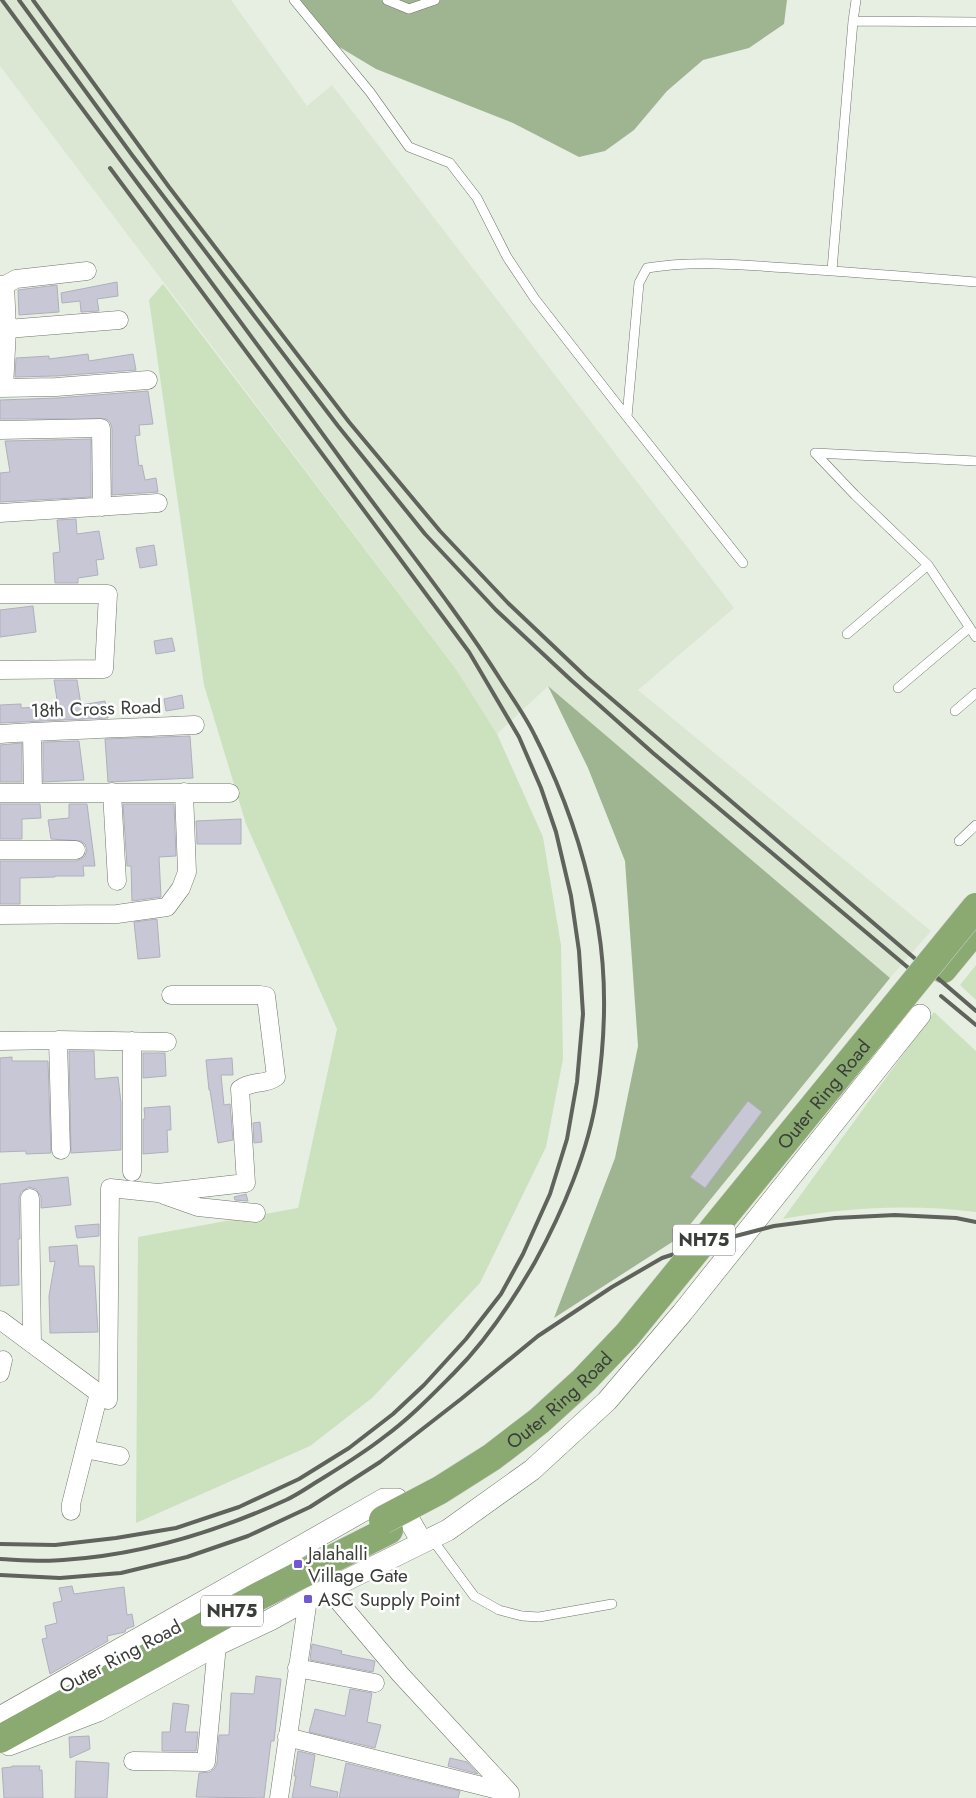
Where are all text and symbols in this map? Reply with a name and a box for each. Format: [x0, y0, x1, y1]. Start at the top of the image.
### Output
street label: 18th Cross Road [30, 693, 162, 724]
street label: Outer Ring Road [771, 1034, 877, 1155]
road number: NH75 [673, 1224, 735, 1256]
street label: Outer Ring Road [500, 1346, 618, 1456]
place label: Jalahalli Village Gate [305, 1540, 408, 1589]
marker: Jalahalli Village Gate [292, 1558, 304, 1570]
place label: ASC Supply Point [318, 1586, 460, 1613]
marker: ASC Supply Point [302, 1593, 314, 1605]
road number: NH75 [201, 1595, 263, 1626]
street label: Outer Ring Road [54, 1613, 186, 1700]

